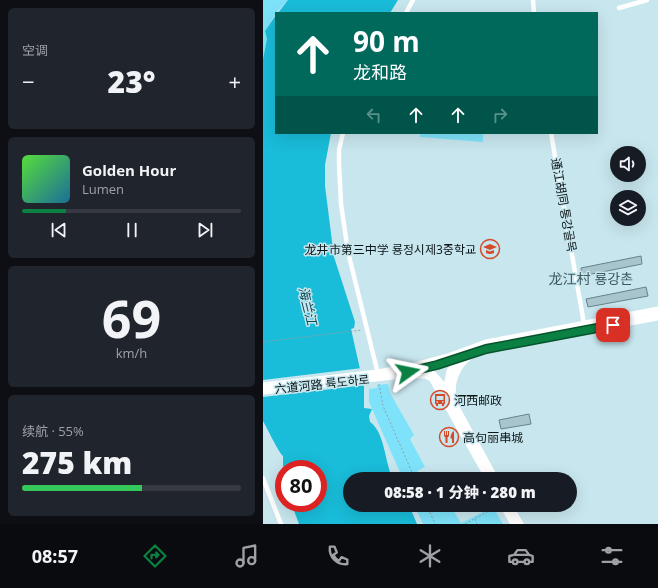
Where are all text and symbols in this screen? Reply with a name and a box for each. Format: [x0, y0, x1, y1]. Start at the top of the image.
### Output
text: 90 m [353, 22, 420, 60]
icon: ahead [287, 28, 339, 80]
text: 空调 [22, 41, 48, 59]
text: 龙和路 [353, 60, 407, 84]
text: 23° [108, 61, 155, 102]
text: − [22, 66, 35, 96]
text: + [228, 66, 241, 96]
icon: left [363, 104, 385, 126]
icon: ahead [405, 104, 427, 126]
icon: ahead [447, 104, 469, 126]
icon: right [489, 104, 511, 126]
map controls [610, 146, 646, 226]
button: sound [610, 146, 646, 182]
street label: 通江胡同 통강골목 [547, 157, 581, 253]
text: Golden Hour [82, 160, 176, 180]
text: Lumen [82, 180, 124, 198]
button: layers [610, 190, 646, 226]
icon: previous [48, 219, 70, 241]
icon: pause [121, 219, 143, 241]
icon: next [194, 219, 216, 241]
school or university icon: 龙井市第三中学 룡정시제3중학교 [479, 238, 501, 260]
place label: 龙井市第三中学 룡정시제3중학교 [305, 241, 476, 258]
district label: 龙江村 룡강촌 [549, 269, 633, 288]
text: 69 [102, 282, 161, 353]
water label: 海兰江 [295, 285, 322, 329]
pin [596, 308, 630, 342]
icon: arrive [602, 314, 624, 336]
text: km/h [116, 344, 147, 362]
position arrow [387, 351, 429, 393]
street label: 六道河路 륙도하로 [274, 371, 370, 397]
bus stop icon: 河西邮政 [429, 389, 451, 411]
place label: 河西邮政 [454, 392, 502, 409]
text: 续航 · 55% [22, 422, 84, 440]
restaurant icon: 高句丽串城 [438, 426, 460, 448]
place label: 高句丽串城 [463, 429, 523, 446]
text: 275 km [22, 442, 132, 483]
speed limit sign: 80 [275, 460, 327, 512]
text: 08:58 · 1 分钟 · 280 m [384, 482, 536, 502]
icon: directions [141, 542, 169, 570]
icon: music [233, 542, 261, 570]
icon: phone [324, 542, 352, 570]
icon: climate [416, 542, 444, 570]
icon: car [507, 542, 535, 570]
icon: filters [598, 542, 626, 570]
text: 08:57 [32, 544, 78, 568]

